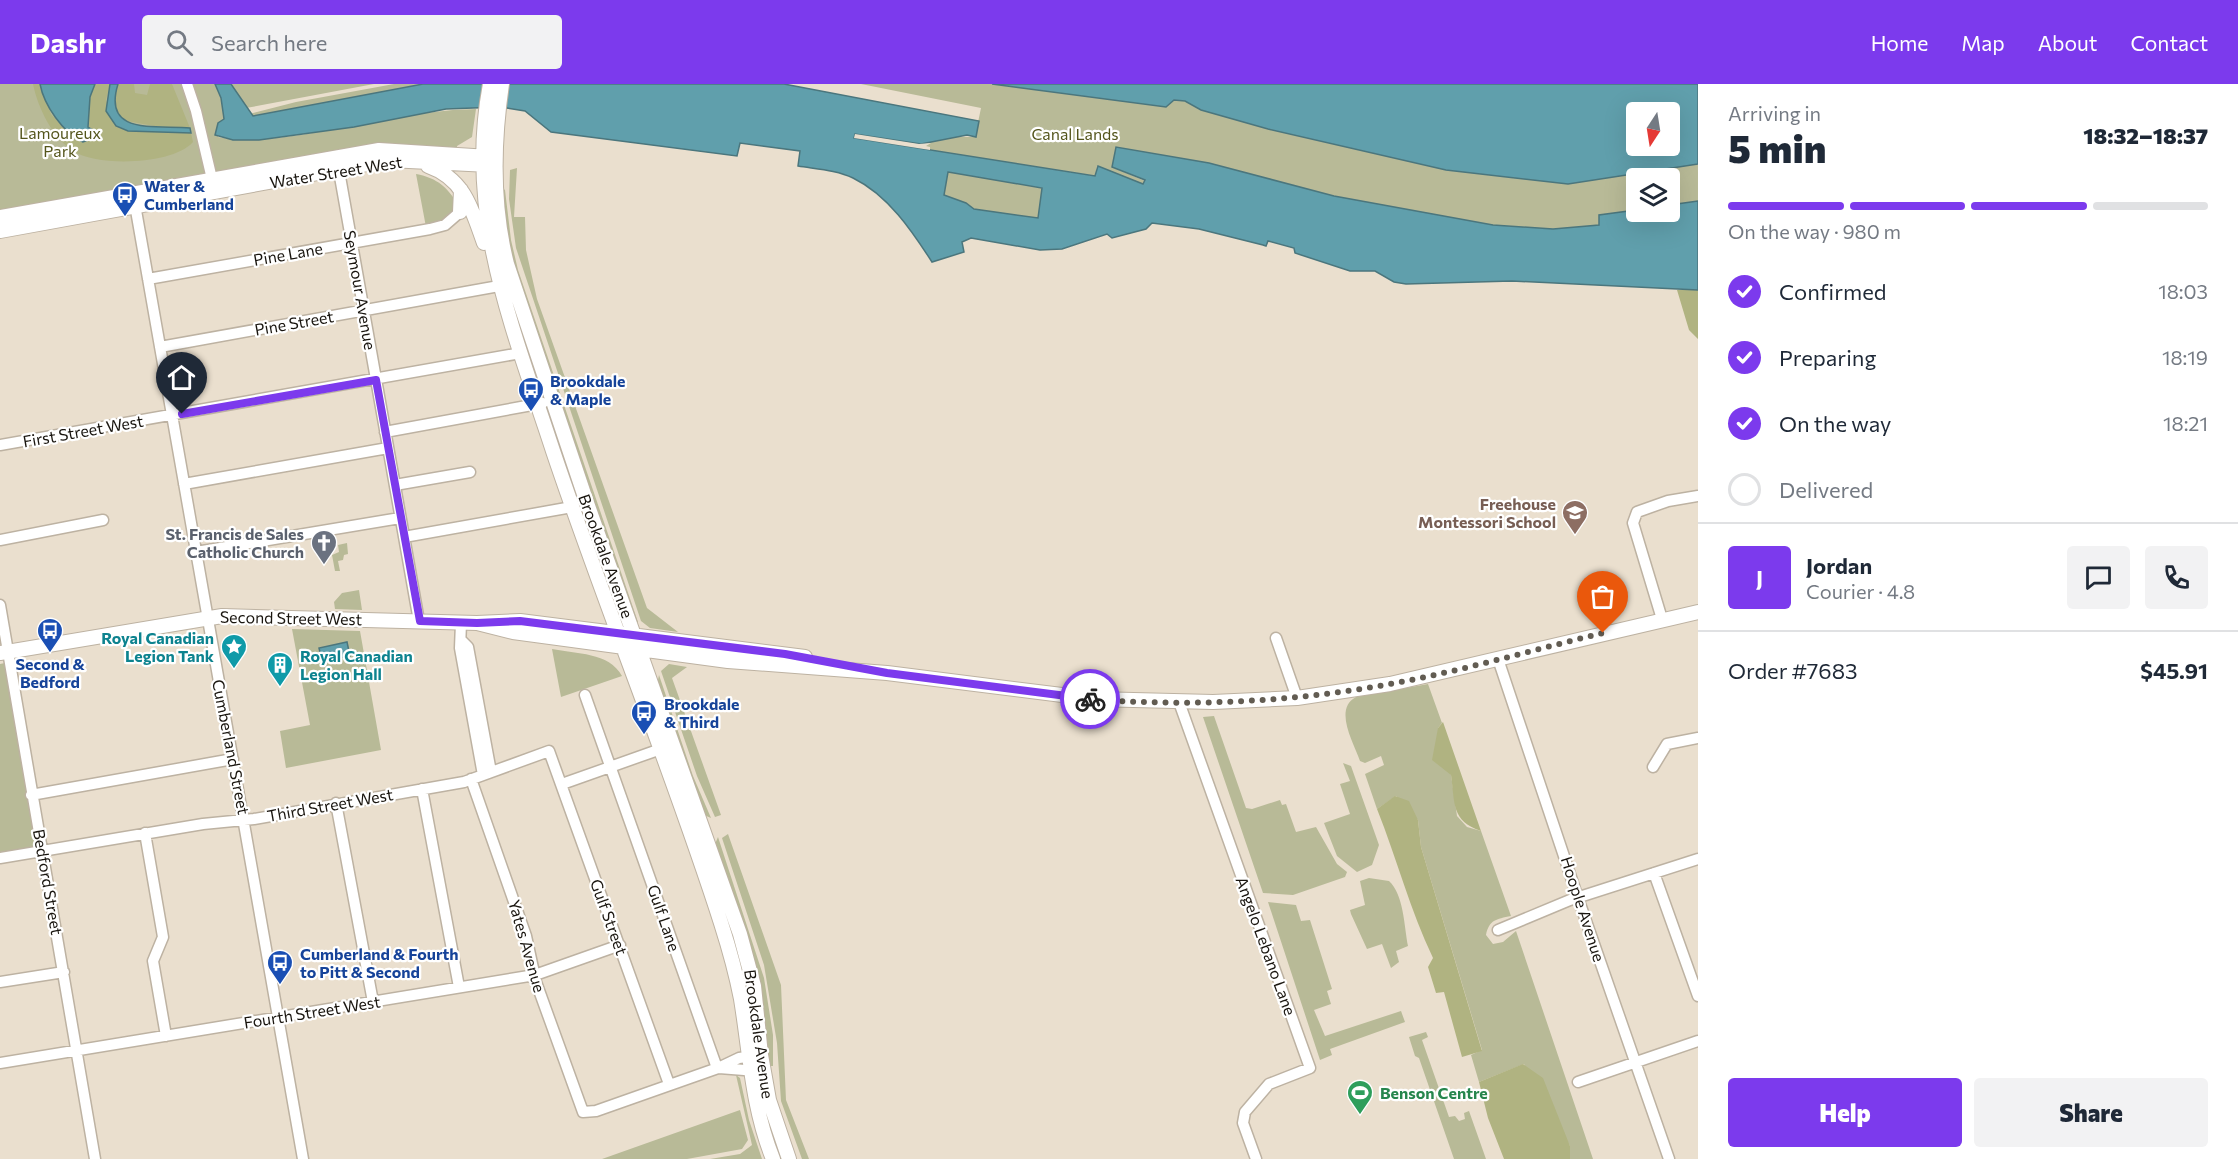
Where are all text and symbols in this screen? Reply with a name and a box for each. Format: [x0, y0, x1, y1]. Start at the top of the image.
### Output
search box [142, 15, 562, 69]
text: Dashr [30, 25, 106, 59]
icon: search [163, 26, 196, 59]
text: Search here [211, 29, 327, 56]
text: Home [1871, 30, 1928, 55]
text: Map [1961, 30, 2005, 55]
text: About [2038, 30, 2097, 55]
text: Contact [2130, 30, 2208, 55]
text: Arriving in [1728, 101, 1821, 125]
north arrow [1626, 102, 1680, 156]
map controls [1626, 102, 1680, 222]
text: 18:32–18:37 [2083, 122, 2208, 149]
park label: Lamoureux Park [19, 123, 101, 160]
text: 5 min [1728, 123, 1826, 171]
park label: Canal Lands [1031, 124, 1119, 143]
street label: Water Street West [268, 152, 404, 191]
button: layers [1626, 168, 1680, 222]
place label: Water & Cumberland [144, 176, 234, 213]
bus stop icon: Water & Cumberland [110, 180, 140, 218]
text: On the way · 980 m [1728, 219, 1901, 243]
street label: Seymour Avenue [341, 229, 380, 351]
street label: Pine Lane [252, 238, 324, 269]
icon: check [1728, 275, 1761, 308]
text: Confirmed [1779, 278, 1886, 305]
text: 18:03 [2158, 279, 2208, 303]
street label: Pine Street [253, 306, 335, 339]
icon: check [1728, 341, 1761, 374]
text: Preparing [1779, 344, 1876, 371]
text: 18:19 [2162, 345, 2208, 369]
pin [156, 352, 207, 414]
icon: home [165, 361, 198, 394]
place label: Brookdale & Maple [550, 371, 626, 408]
bus stop icon: Brookdale & Maple [516, 375, 546, 413]
icon: check [1728, 407, 1761, 440]
street label: First Street West [21, 410, 145, 450]
text: On the way [1779, 410, 1891, 437]
text: 18:21 [2163, 411, 2208, 435]
text: Delivered [1779, 476, 1873, 503]
street label: Brookdale Avenue [575, 491, 638, 620]
place label: Freehouse Montessori School [1418, 494, 1556, 531]
school or university icon: Freehouse Montessori School [1560, 498, 1590, 536]
place label: St. Francis de Sales Catholic Church [165, 524, 304, 561]
church icon: St. Francis de Sales Catholic Church [309, 528, 339, 566]
button: chat [2067, 546, 2130, 609]
button: phone [2145, 546, 2208, 609]
text: Jordan [1806, 552, 1872, 579]
text: J [1756, 564, 1763, 591]
pin [1577, 571, 1628, 633]
text: Courier · 4.8 [1806, 579, 1915, 603]
icon: bag [1586, 580, 1619, 613]
street label: Second Street West [220, 607, 363, 628]
bus stop icon: Second & Bedford [35, 616, 65, 654]
place label: Royal Canadian Legion Tank [101, 628, 215, 665]
place icon: Royal Canadian Legion Tank [219, 632, 249, 670]
place label: Royal Canadian Legion Hall [300, 646, 413, 683]
building icon: Royal Canadian Legion Hall [265, 650, 295, 688]
place label: Second & Bedford [15, 654, 85, 691]
text: Order #7683 [1728, 657, 1857, 684]
text: $45.91 [2140, 657, 2208, 684]
courier [1060, 669, 1120, 729]
street label: Cumberland Street [209, 678, 254, 817]
icon: bike [1074, 683, 1107, 716]
place label: Brookdale & Third [664, 694, 740, 731]
bus stop icon: Brookdale & Third [629, 698, 659, 736]
street label: Third Street West [265, 784, 395, 825]
street label: Bedford Street [30, 828, 67, 937]
street label: Hoople Avenue [1558, 854, 1609, 964]
street label: Angelo Lebano Lane [1233, 874, 1300, 1018]
street label: Gulf Street [587, 876, 632, 958]
street label: Gulf Lane [644, 882, 685, 954]
street label: Yates Avenue [505, 897, 550, 995]
place label: Cumberland & Fourth to Pitt & Second [300, 944, 459, 981]
bus stop icon: Cumberland & Fourth to Pitt & Second [265, 948, 295, 986]
street label: Brookdale Avenue [741, 968, 778, 1100]
street label: Fourth Street West [242, 991, 382, 1032]
sports icon: Benson Centre [1345, 1078, 1375, 1116]
button: Help [1728, 1078, 1962, 1147]
button: Share [1974, 1078, 2208, 1147]
place label: Benson Centre [1380, 1083, 1488, 1102]

